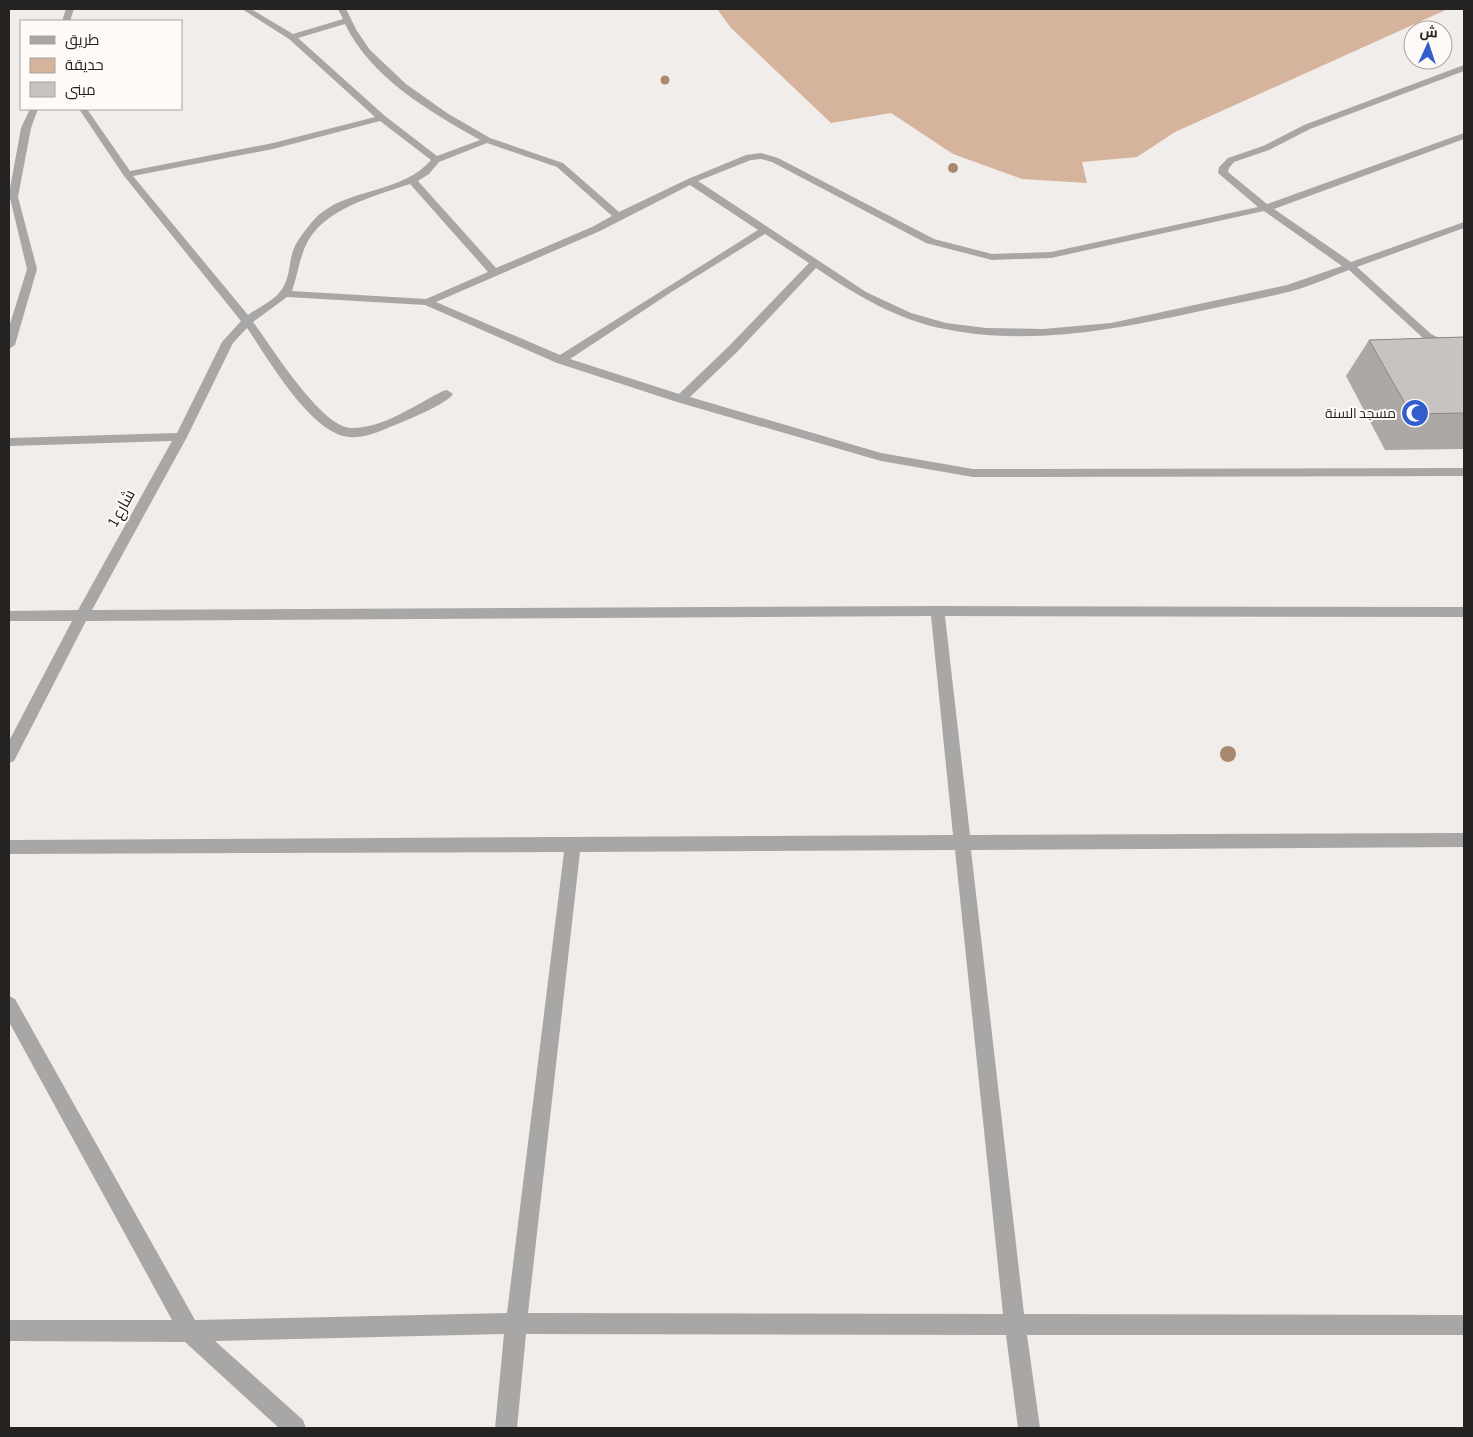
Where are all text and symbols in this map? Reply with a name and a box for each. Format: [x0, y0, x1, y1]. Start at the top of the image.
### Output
legend [20, 20, 182, 110]
north arrow [1403, 20, 1453, 70]
text: ش [1419, 24, 1438, 41]
text: طريق [65, 31, 99, 50]
text: حديقة [65, 56, 104, 75]
text: مبنى [65, 81, 96, 100]
mosque icon: مسجد السنة [1400, 398, 1430, 428]
place label: مسجد السنة [1325, 405, 1396, 422]
street label: شارع 1 [104, 486, 141, 530]

